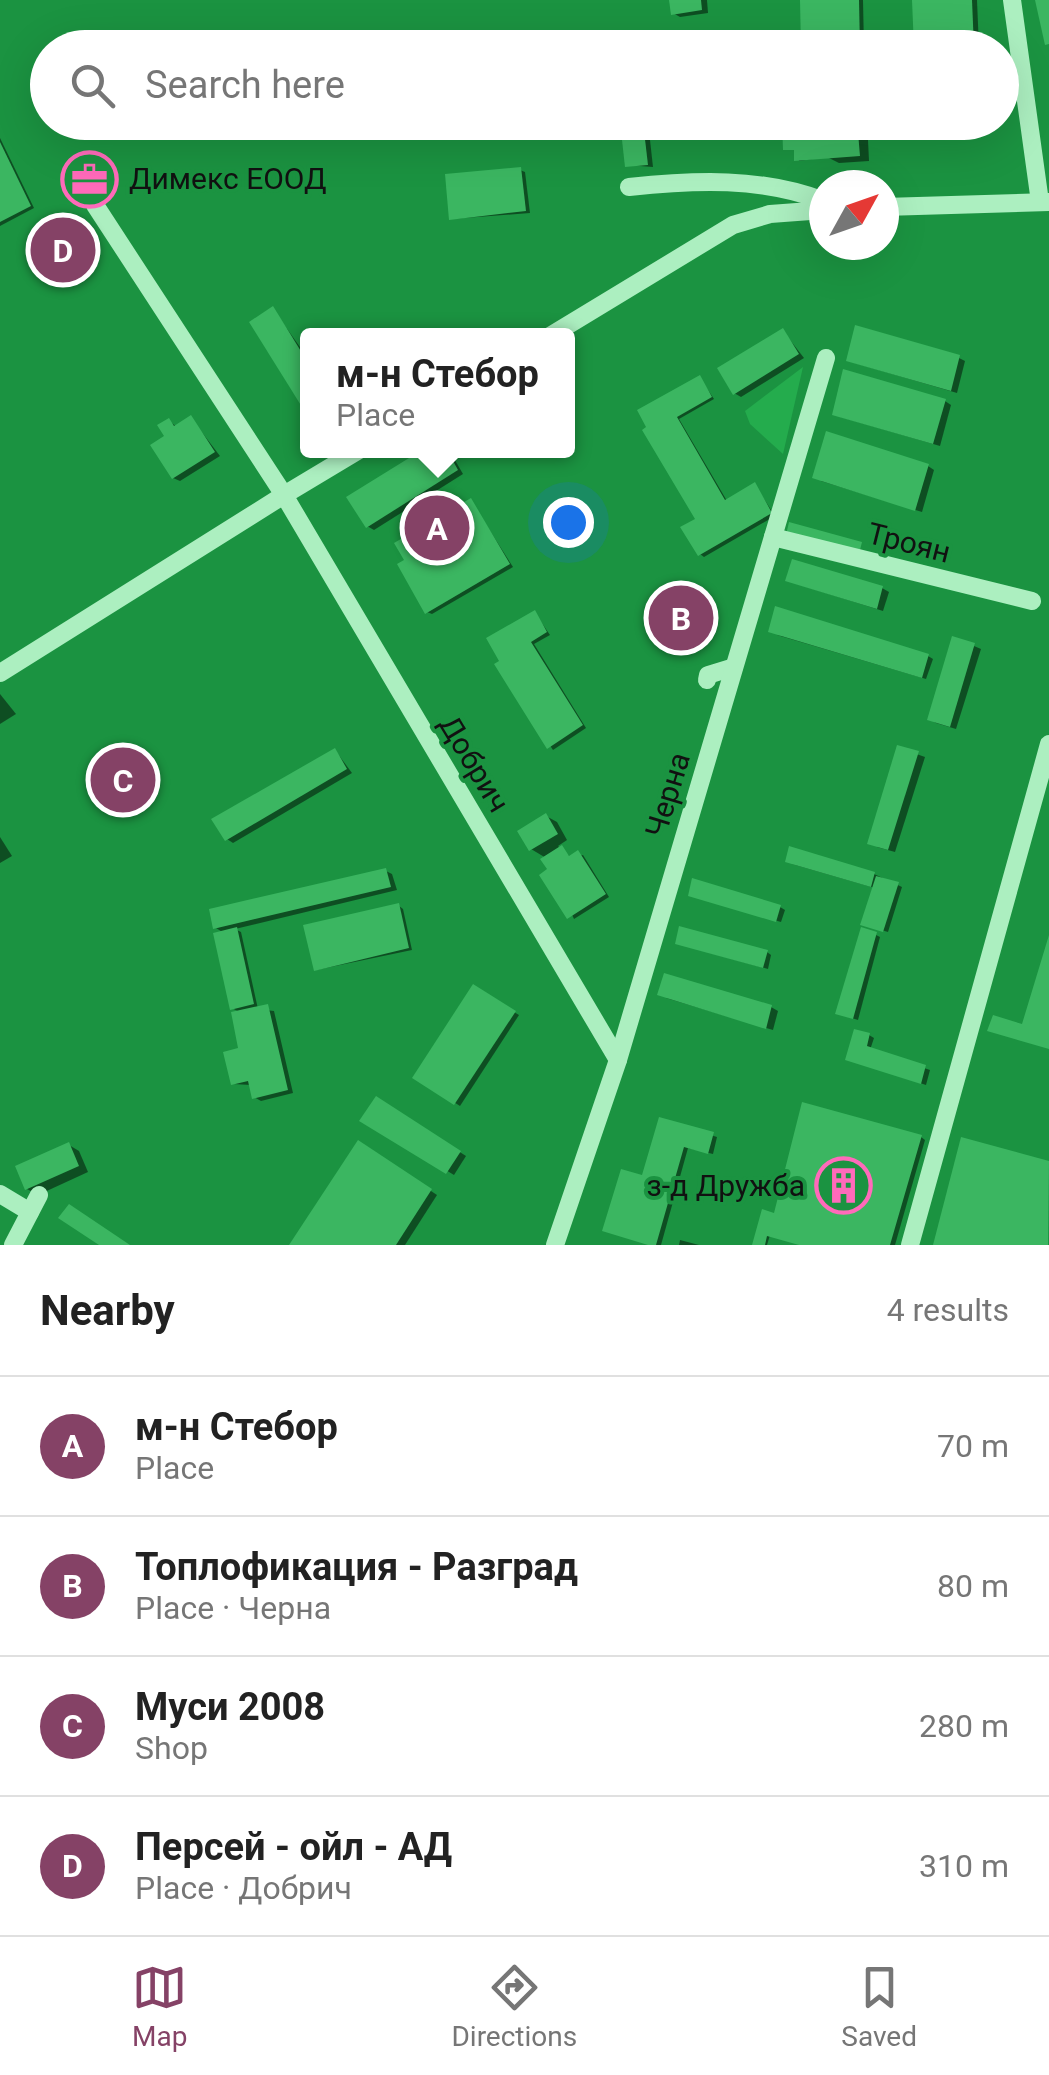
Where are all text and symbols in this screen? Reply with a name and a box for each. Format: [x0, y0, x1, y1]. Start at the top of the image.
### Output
search box [30, 30, 1019, 140]
icon: search [65, 58, 120, 113]
text: Search here [145, 63, 345, 107]
office icon: Димекс ЕООД [60, 149, 120, 209]
place label: Димекс ЕООД [129, 161, 327, 196]
north arrow [809, 170, 899, 260]
pin: D [30, 212, 96, 288]
popup [300, 328, 575, 458]
text: м-н Стебор [336, 352, 539, 396]
text: Place [336, 396, 415, 434]
pin: A [404, 490, 470, 566]
your location [543, 497, 594, 548]
street label: Троян [864, 515, 954, 570]
pin: B [648, 580, 714, 656]
street label: Добрич [432, 709, 517, 818]
pin: C [90, 742, 156, 818]
street label: Черна [638, 748, 697, 842]
building icon: з-д Дружба [814, 1156, 874, 1216]
place label: з-д Дружба [647, 1168, 805, 1203]
text: Nearby [40, 1286, 175, 1335]
text: 4 results [887, 1291, 1009, 1329]
text: м-н Стебор [135, 1405, 338, 1449]
text: A [62, 1427, 83, 1465]
text: 70 m [937, 1427, 1009, 1465]
text: Place [135, 1449, 214, 1487]
text: Топлофикация - Разград [135, 1545, 578, 1589]
text: B [62, 1567, 83, 1605]
text: 80 m [937, 1567, 1009, 1605]
text: Place · Черна [135, 1589, 331, 1627]
text: Муси 2008 [135, 1685, 325, 1729]
text: C [62, 1707, 83, 1745]
text: 280 m [919, 1707, 1009, 1745]
text: Shop [135, 1729, 208, 1767]
text: Персей - ойл - АД [135, 1825, 452, 1869]
text: D [62, 1847, 83, 1885]
text: 310 m [919, 1847, 1009, 1885]
text: Place · Добрич [135, 1869, 352, 1907]
tab: Map [132, 1960, 187, 2053]
tab: Directions [451, 1960, 577, 2053]
tab: Saved [841, 1960, 917, 2053]

